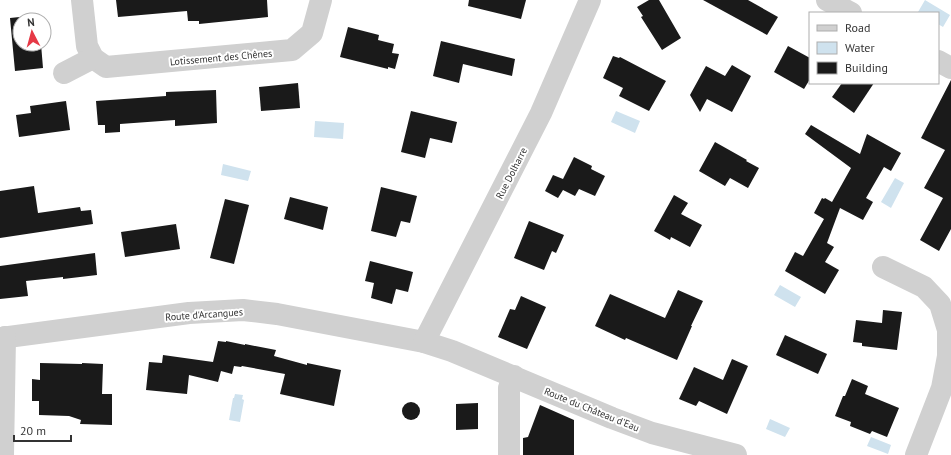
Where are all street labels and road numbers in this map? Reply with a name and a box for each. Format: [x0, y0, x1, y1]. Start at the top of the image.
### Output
street label: Lotissement des Chênes [169, 47, 273, 68]
street label: Rue Dolharre [493, 145, 530, 201]
street label: Route d'Arcangues [165, 305, 243, 324]
street label: Route du Château d'Eau [542, 384, 641, 434]

